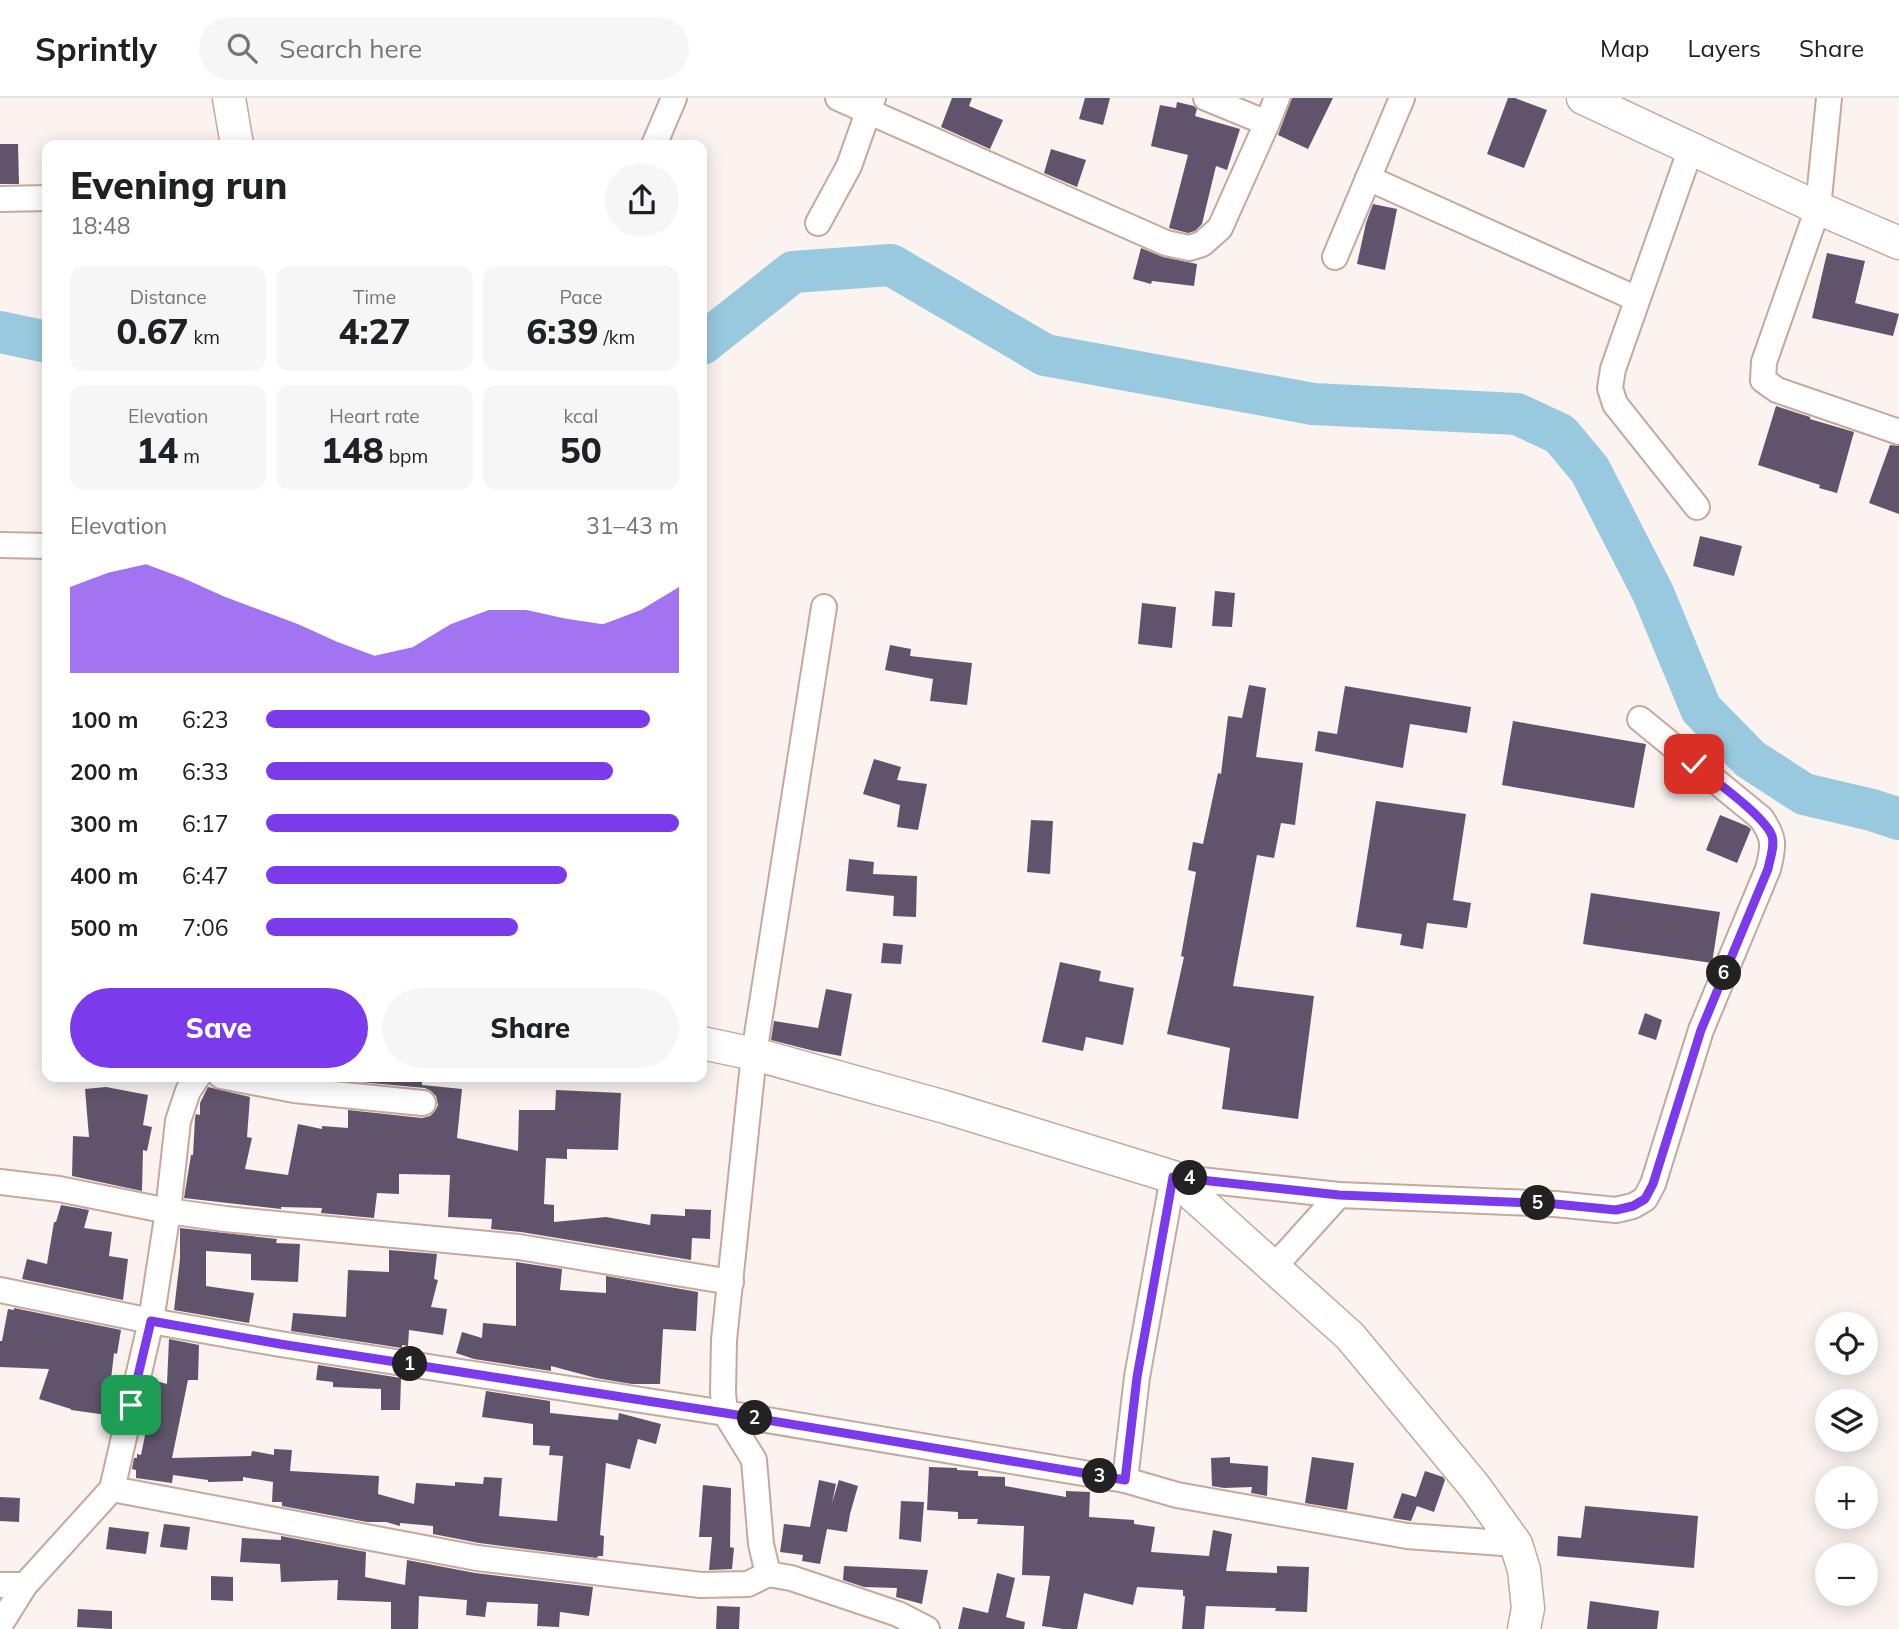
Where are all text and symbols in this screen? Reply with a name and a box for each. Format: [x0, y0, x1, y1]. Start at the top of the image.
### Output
search box [199, 17, 689, 80]
text: Sprintly [35, 28, 157, 69]
icon: search [223, 29, 261, 67]
text: Search here [279, 32, 422, 65]
text: Map [1600, 33, 1649, 63]
text: Layers [1687, 33, 1761, 63]
text: Share [1799, 33, 1864, 63]
text: Evening run [70, 161, 288, 209]
button: share [605, 163, 679, 237]
text: 18:48 [70, 211, 130, 240]
text: Distance [130, 285, 207, 309]
text: Time [353, 285, 396, 309]
text: Pace [559, 285, 602, 309]
text: 0.67 [116, 309, 189, 353]
text: 4:27 [338, 309, 411, 353]
text: 6:39 [526, 309, 598, 353]
text: km [189, 325, 220, 349]
text: /km [598, 325, 635, 349]
text: Elevation [128, 404, 208, 428]
text: Heart rate [329, 404, 420, 428]
text: kcal [563, 404, 598, 428]
text: 14 [136, 428, 178, 472]
text: 148 [321, 428, 384, 472]
text: 50 [560, 428, 602, 472]
text: m [178, 444, 200, 468]
text: bpm [384, 444, 428, 468]
text: Elevation [70, 511, 167, 540]
text: 31–43 m [586, 511, 679, 540]
text: 100 m [70, 705, 138, 734]
text: 6:23 [182, 705, 229, 734]
pin [1664, 734, 1724, 794]
icon: check [1675, 745, 1713, 783]
text: 200 m [70, 757, 138, 786]
text: 6:33 [182, 757, 229, 786]
text: 300 m [70, 809, 138, 838]
text: 6:17 [182, 809, 229, 838]
text: 400 m [70, 861, 138, 890]
text: 6:47 [182, 861, 229, 890]
text: 500 m [70, 913, 138, 942]
text: 7:06 [182, 913, 229, 942]
pin: 6 [1706, 956, 1742, 990]
text: 6 [1718, 960, 1729, 984]
button: Save [70, 988, 368, 1068]
button: Share [382, 988, 679, 1068]
pin: 4 [1172, 1160, 1208, 1196]
text: 4 [1184, 1165, 1195, 1189]
pin: 5 [1520, 1186, 1556, 1220]
text: 5 [1532, 1190, 1543, 1214]
map controls [1815, 1312, 1878, 1606]
button: locate [1815, 1312, 1878, 1375]
pin: 1 [392, 1346, 428, 1382]
text: 1 [404, 1351, 415, 1375]
pin [101, 1375, 161, 1435]
icon: arrive [112, 1386, 150, 1424]
button: layers [1815, 1389, 1878, 1452]
pin: 2 [738, 1400, 772, 1436]
text: 2 [749, 1405, 760, 1429]
pin: 3 [1082, 1458, 1118, 1494]
text: 3 [1094, 1463, 1105, 1487]
button: + [1815, 1466, 1878, 1529]
button: − [1815, 1543, 1878, 1606]

